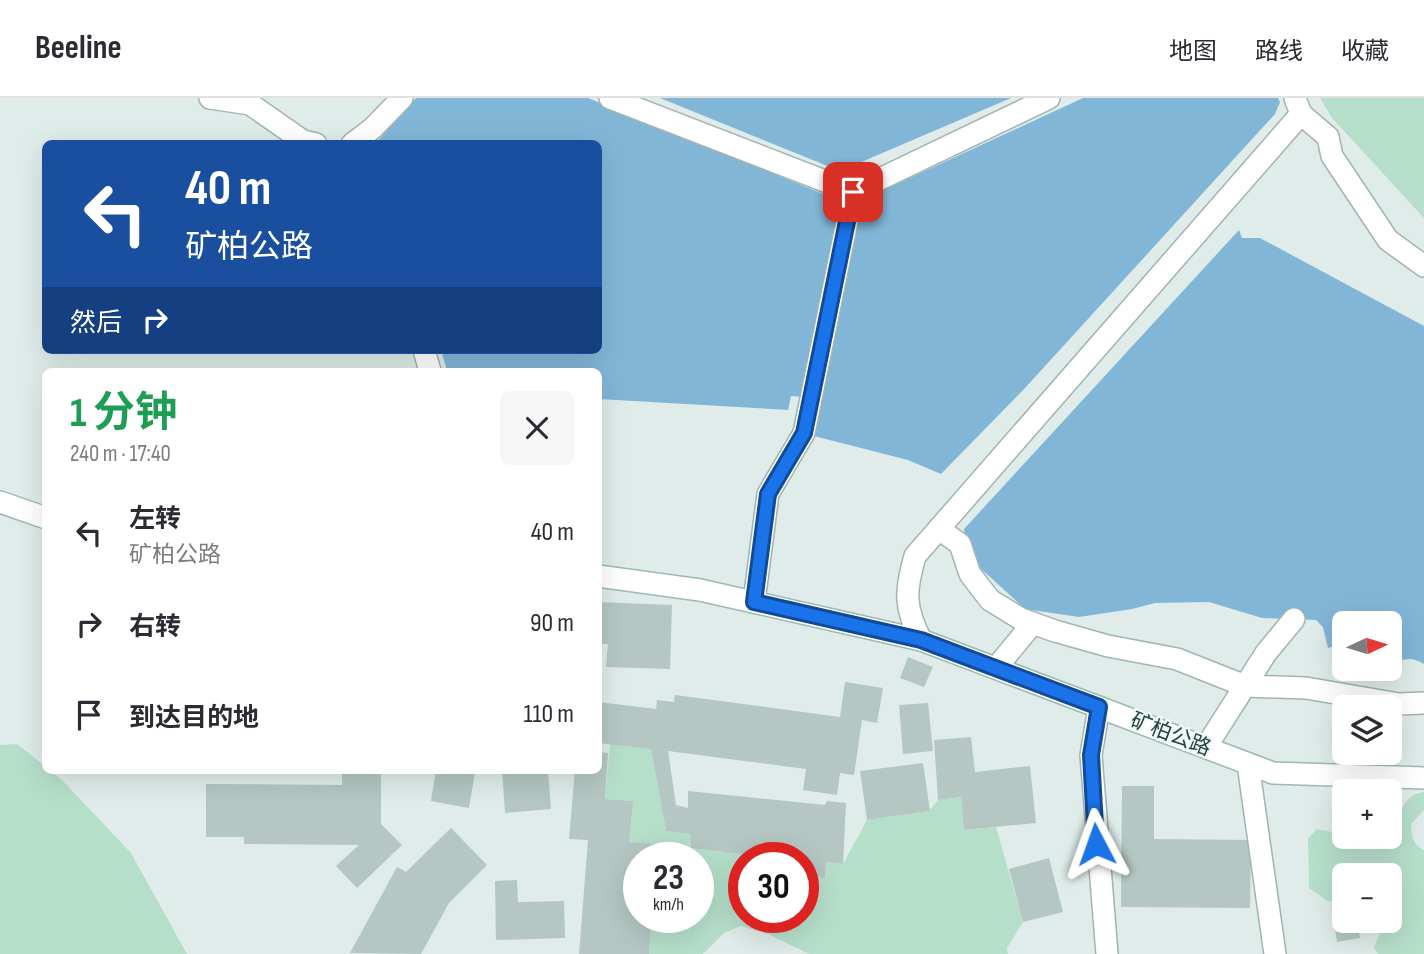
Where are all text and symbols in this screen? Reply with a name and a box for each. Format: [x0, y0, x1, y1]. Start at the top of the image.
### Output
text: Beeline [35, 28, 122, 68]
text: 地图 [1169, 37, 1217, 66]
text: 路线 [1255, 37, 1303, 66]
text: 收藏 [1341, 37, 1389, 66]
text: 40 m [185, 160, 271, 219]
pin [823, 162, 883, 222]
icon: left [70, 168, 161, 259]
icon: arrive [834, 173, 872, 211]
text: 矿柏公路 [185, 228, 313, 267]
icon: right [136, 301, 174, 339]
text: 然后 [70, 308, 122, 339]
text: 1 分钟 [70, 388, 177, 439]
button: close [500, 391, 574, 465]
text: 240 m · 17:40 [70, 440, 171, 468]
text: 左转 [129, 504, 181, 535]
icon: left [70, 514, 108, 552]
text: 40 m [531, 517, 574, 548]
text: 矿柏公路 [129, 541, 221, 569]
icon: right [70, 605, 108, 643]
text: 90 m [530, 608, 574, 639]
north arrow [1332, 611, 1402, 681]
map controls [1332, 611, 1402, 933]
text: 右转 [129, 612, 181, 643]
button: layers [1332, 695, 1402, 765]
icon: arrive [70, 696, 108, 734]
text: 110 m [523, 699, 574, 730]
text: 到达目的地 [129, 703, 259, 734]
street label: 矿柏公路 [1127, 708, 1215, 761]
button: + [1332, 779, 1402, 849]
position arrow [1059, 807, 1133, 881]
speed limit sign: 30 [728, 842, 819, 933]
text: 23 [653, 857, 684, 900]
button: − [1332, 863, 1402, 933]
text: km/h [653, 894, 684, 915]

